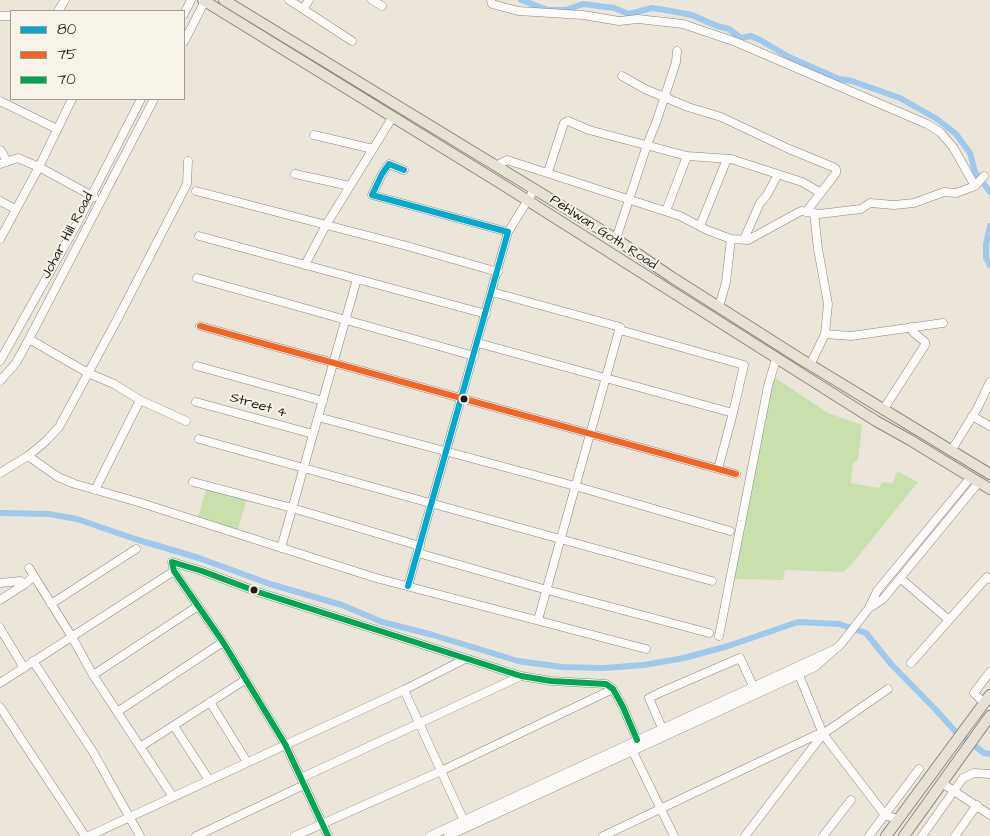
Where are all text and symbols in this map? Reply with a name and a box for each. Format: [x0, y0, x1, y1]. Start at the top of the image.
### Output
legend [10, 10, 185, 100]
text: 80 [57, 19, 76, 40]
text: 75 [57, 44, 77, 65]
text: 70 [57, 69, 76, 90]
street label: Johar Hill Road [38, 190, 98, 282]
street label: Pehlwan Goth Road [546, 192, 660, 274]
street label: Street 4 [228, 390, 288, 422]
unlabelled marker [459, 394, 469, 404]
unlabelled marker [249, 585, 259, 595]

